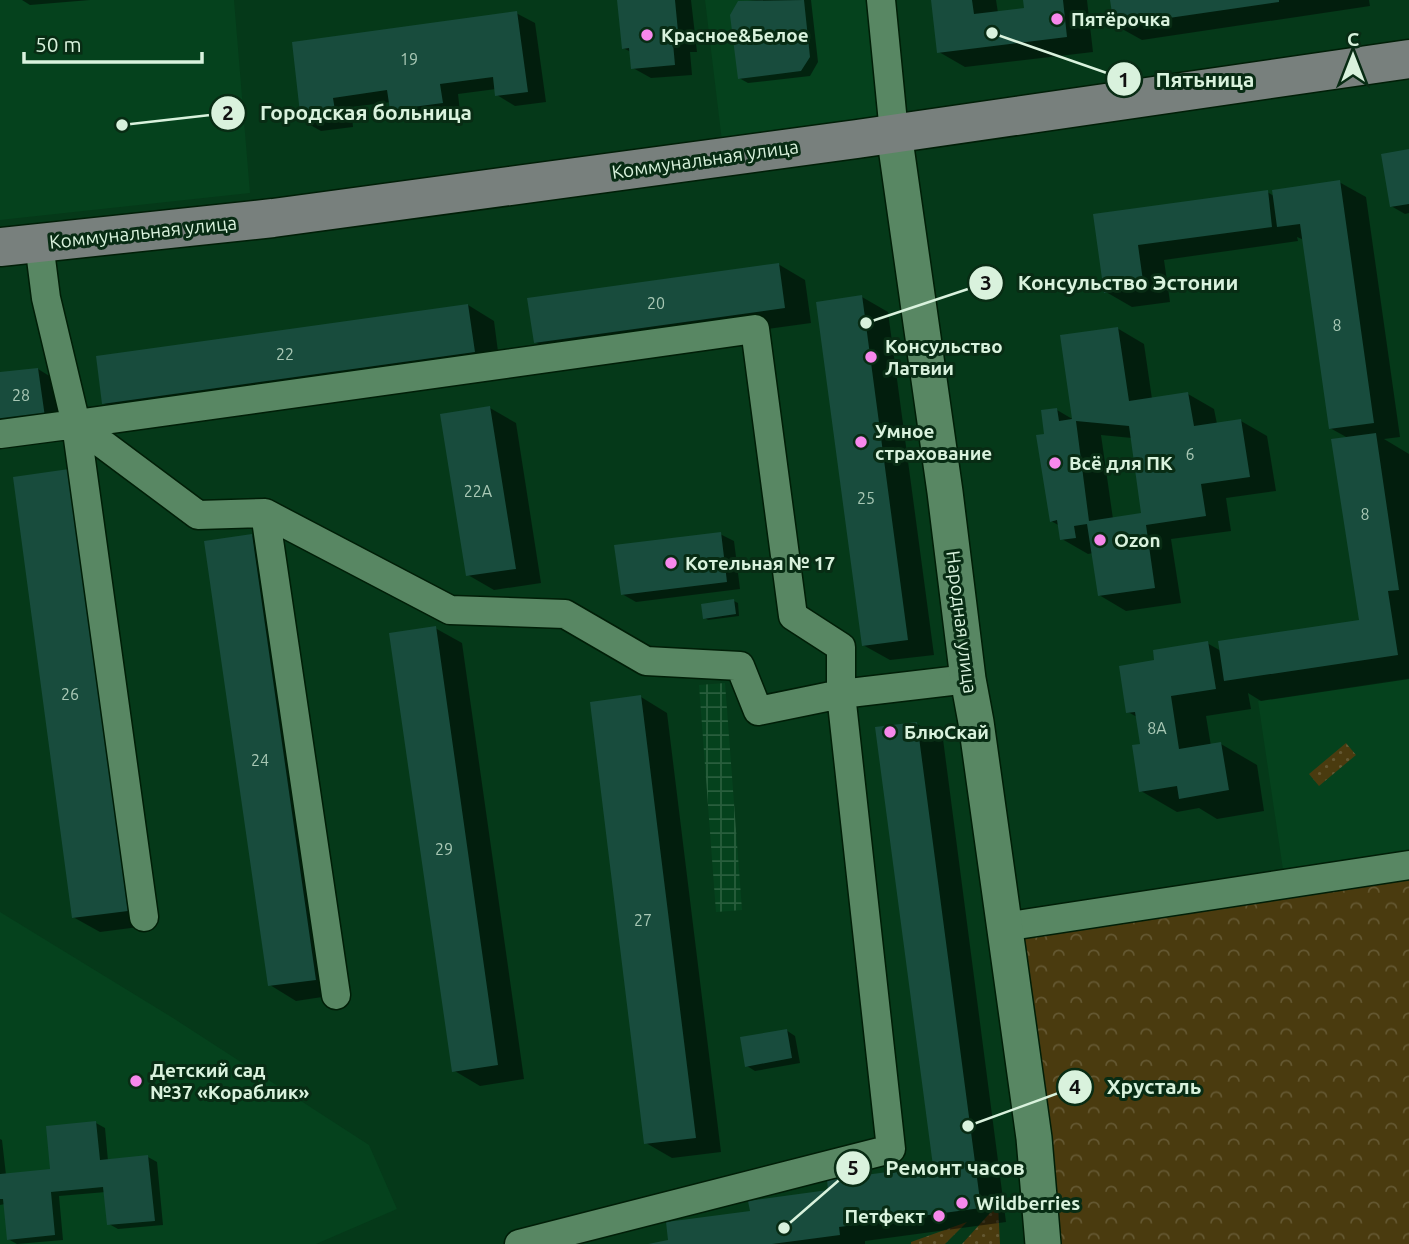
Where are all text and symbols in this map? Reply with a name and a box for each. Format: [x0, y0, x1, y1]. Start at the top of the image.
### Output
place label: Пятёрочка [1071, 8, 1170, 30]
marker: Пятёрочка [1049, 11, 1065, 27]
scale bar [24, 21, 203, 65]
north arrow [1318, 21, 1388, 91]
place label: Красное&Белое [661, 24, 809, 46]
marker: Красное&Белое [639, 27, 655, 43]
text: С [1347, 28, 1359, 50]
text: 50 m [35, 32, 82, 56]
house number: 19 [400, 50, 418, 68]
callout: Пятьница [1107, 58, 1269, 100]
text: 1 [1118, 67, 1130, 91]
text: Пятьница [1155, 67, 1255, 91]
callout: Городская больница [211, 92, 486, 134]
text: 2 [222, 100, 234, 124]
text: Городская больница [260, 100, 472, 124]
street label: Коммунальная улица [610, 135, 800, 183]
street label: Коммунальная улица [48, 211, 238, 253]
callout: Консульство Эстонии [968, 262, 1252, 304]
text: 3 [980, 270, 992, 294]
text: Консульство Эстонии [1018, 270, 1238, 294]
house number: 20 [647, 294, 665, 312]
house number: 8 [1332, 316, 1342, 334]
place label: Консульство Латвии [885, 335, 1003, 379]
house number: 22 [276, 345, 294, 363]
marker: Консульство Латвии [863, 349, 879, 365]
house number: 28 [12, 386, 30, 404]
place label: Умное страхование [875, 420, 992, 464]
marker: Умное страхование [853, 434, 869, 450]
house number: 6 [1185, 445, 1195, 463]
place label: Всё для ПК [1069, 452, 1173, 474]
marker: Всё для ПК [1047, 455, 1063, 471]
house number: 22А [464, 482, 493, 500]
house number: 25 [857, 489, 875, 507]
house number: 8 [1360, 505, 1370, 523]
place label: Ozon [1114, 529, 1161, 551]
marker: Ozon [1092, 532, 1108, 548]
street label: Народная улица [942, 549, 982, 695]
place label: Котельная № 17 [685, 552, 835, 574]
marker: Котельная № 17 [663, 555, 679, 571]
house number: 26 [61, 685, 79, 703]
house number: 8А [1147, 719, 1167, 737]
place label: БлюСкай [904, 721, 989, 743]
marker: БлюСкай [882, 724, 898, 740]
house number: 24 [251, 751, 269, 769]
house number: 29 [435, 840, 453, 858]
house number: 27 [634, 911, 652, 929]
place label: Детский сад №37 «Кораблик» [150, 1059, 310, 1103]
callout: Хрусталь [1057, 1066, 1215, 1108]
marker: Детский сад №37 «Кораблик» [128, 1073, 144, 1089]
text: 4 [1069, 1074, 1081, 1098]
text: Хрусталь [1107, 1074, 1201, 1098]
callout: Ремонт часов [836, 1147, 1038, 1189]
text: 5 [847, 1155, 859, 1179]
text: Ремонт часов [885, 1155, 1025, 1179]
place label: Wildberries [976, 1192, 1080, 1214]
marker: Wildberries [954, 1195, 970, 1211]
place label: Петфект [844, 1205, 925, 1227]
marker: Петфект [931, 1208, 947, 1224]

